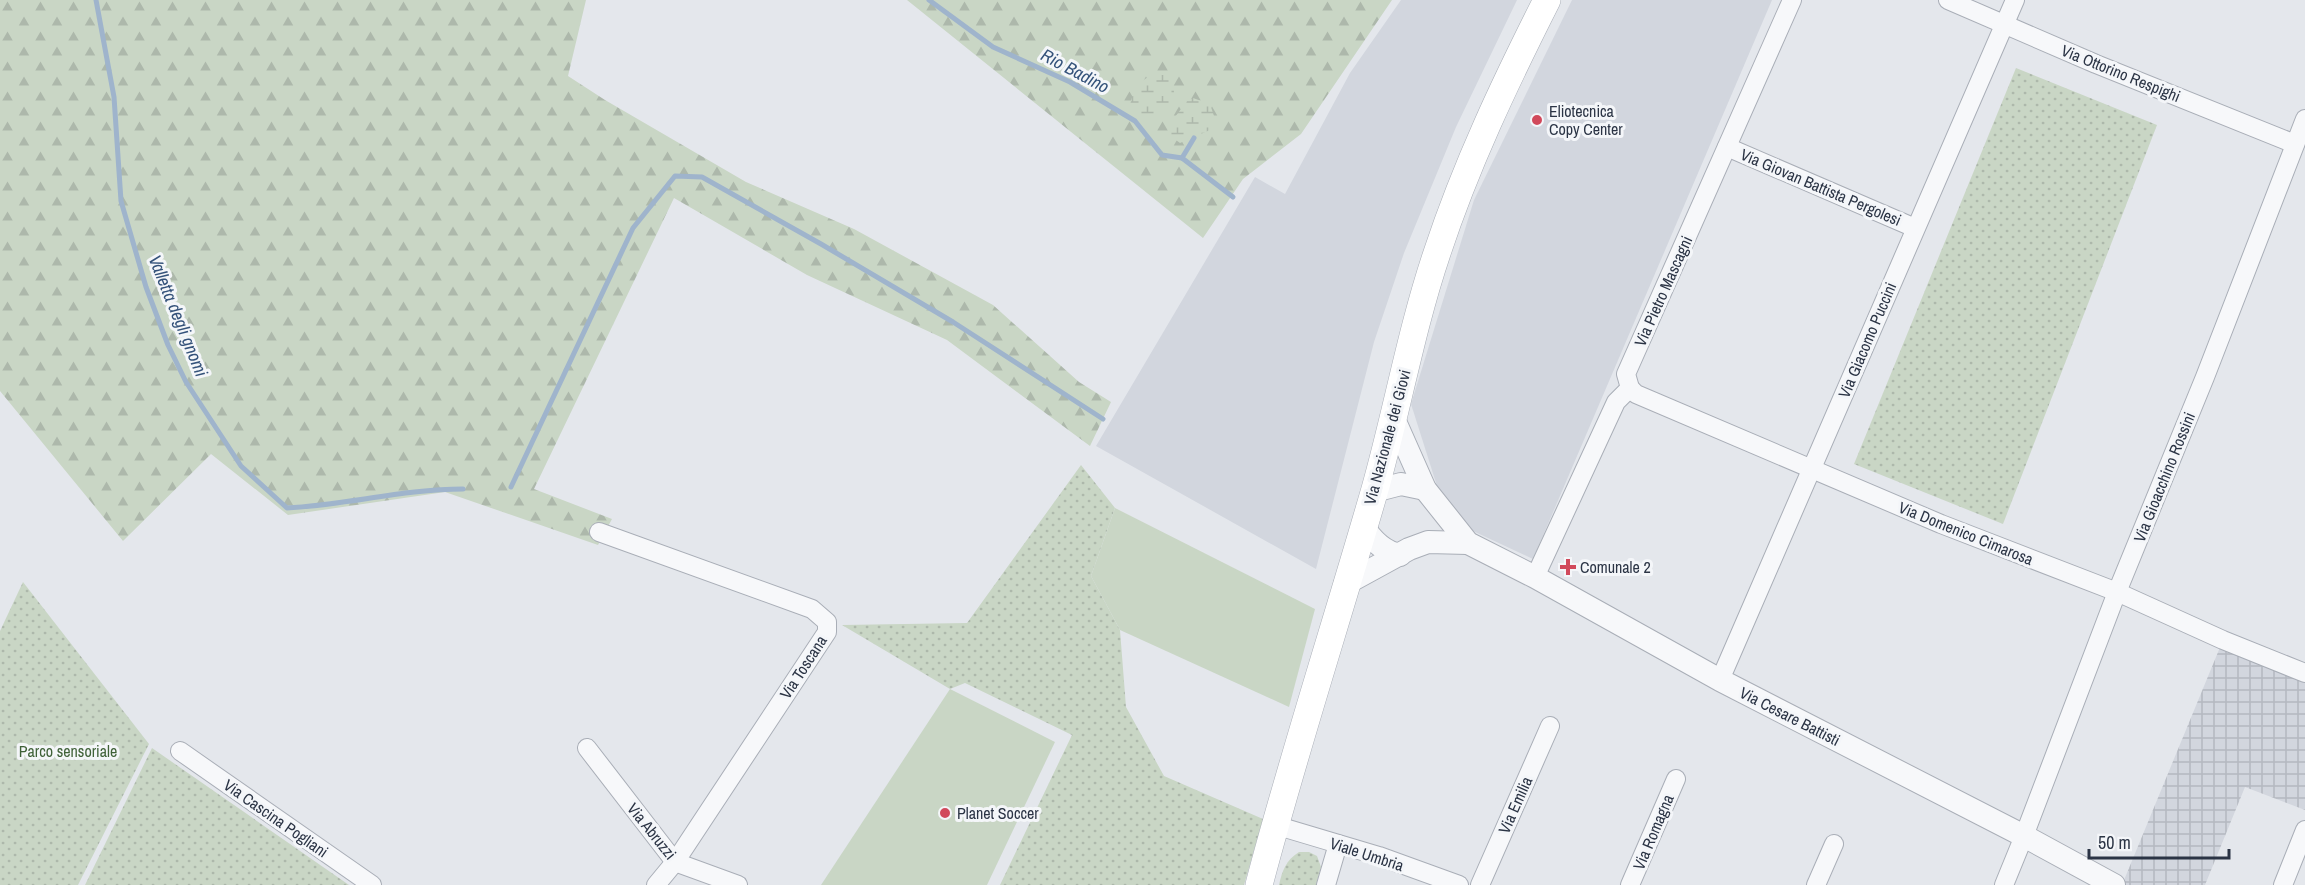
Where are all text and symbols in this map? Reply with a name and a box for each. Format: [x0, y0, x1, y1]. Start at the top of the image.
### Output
street label: Via Ottorino Respighi [2058, 39, 2184, 107]
water label: Rio Badino [1037, 42, 1114, 99]
place label: Eliotecnica Copy Center [1549, 100, 1623, 140]
marker: Eliotecnica Copy Center [1530, 113, 1544, 127]
street label: Via Giovan Battista Pergolesi [1737, 143, 1905, 231]
street label: Via Pietro Mascagni [1629, 232, 1697, 350]
water label: Valletta degli gnomi [143, 251, 214, 380]
street label: Via Giacomo Puccini [1833, 279, 1901, 401]
street label: Via Nazionale dei Giovi [1358, 367, 1416, 507]
street label: Via Gioacchino Rossini [2128, 409, 2200, 545]
street label: Via Domenico Cimarosa [1895, 496, 2037, 570]
place label: Comunale 2 [1580, 556, 1651, 578]
marker: Comunale 2 [1561, 560, 1575, 574]
street label: Via Toscana [774, 630, 832, 703]
street label: Via Cesare Battisti [1736, 681, 1844, 751]
park label: Parco sensoriale [19, 740, 117, 762]
street label: Via Emilia [1493, 772, 1538, 837]
street label: Via Cascina Pogliani [219, 774, 333, 862]
street label: Via Romagna [1627, 790, 1679, 873]
street label: Via Abruzzi [622, 798, 682, 864]
place label: Planet Soccer [957, 802, 1039, 824]
marker: Planet Soccer [938, 806, 952, 820]
scale bar [2089, 822, 2228, 860]
text: 50 m [2098, 830, 2131, 855]
street label: Viale Umbria [1327, 832, 1407, 876]

